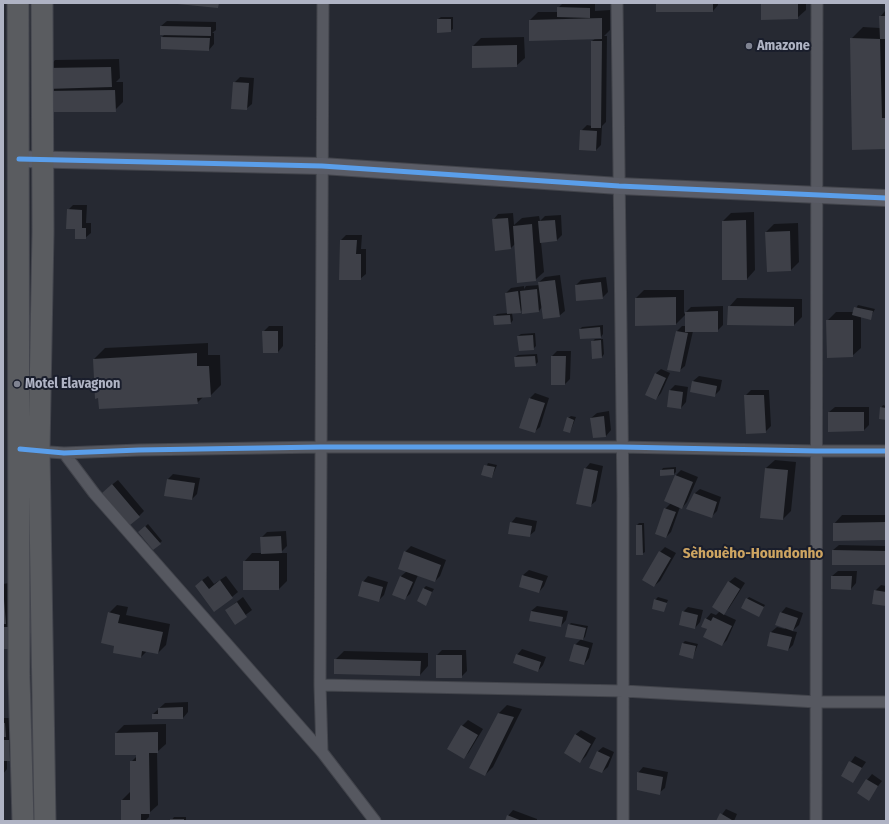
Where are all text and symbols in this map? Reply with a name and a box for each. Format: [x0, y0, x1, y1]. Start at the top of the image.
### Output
place label: Amazone [757, 38, 810, 54]
marker: Amazone [744, 41, 754, 51]
place label: Motel Elavagnon [25, 376, 120, 392]
marker: Motel Elavagnon [12, 379, 22, 389]
district label: Sèhouèho-Houndonho [683, 545, 823, 563]

